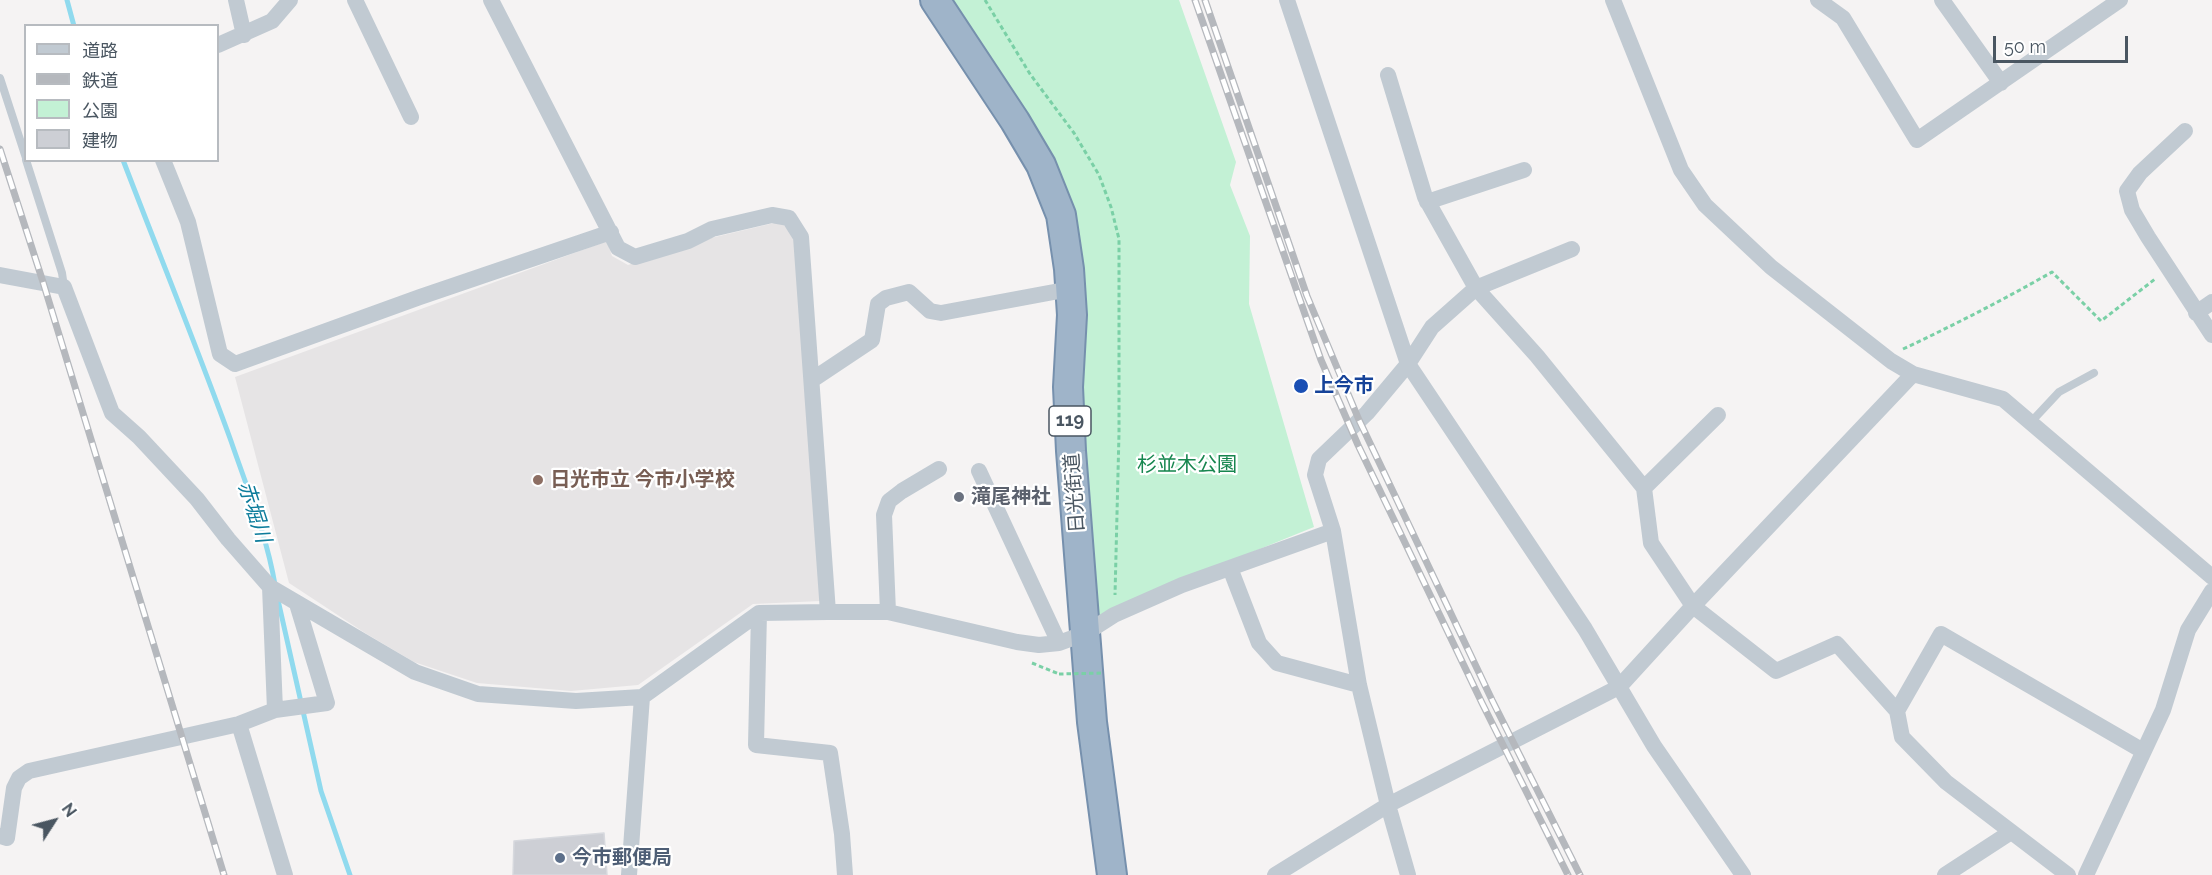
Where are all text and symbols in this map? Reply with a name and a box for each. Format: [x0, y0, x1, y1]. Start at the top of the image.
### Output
legend [24, 24, 219, 162]
scale bar [1996, 24, 2131, 62]
text: 50 m [2004, 36, 2046, 57]
text: 道路 [82, 40, 118, 61]
text: 鉄道 [82, 70, 118, 91]
text: 公園 [82, 100, 118, 121]
text: 建物 [82, 130, 118, 151]
place label: 上今市 [1314, 374, 1374, 398]
marker: 上今市 [1292, 377, 1310, 395]
road number: 119 [1049, 406, 1091, 436]
street label: 日光街道 [1060, 452, 1090, 534]
park label: 杉並木公園 [1137, 453, 1237, 477]
place label: 日光市立 今市小学校 [550, 468, 735, 492]
marker: 日光市立 今市小学校 [531, 473, 545, 487]
water label: 赤堀川 [232, 478, 276, 546]
place label: 滝尾神社 [971, 485, 1051, 509]
marker: 滝尾神社 [952, 490, 966, 504]
north arrow [24, 791, 84, 851]
text: N [58, 800, 80, 821]
place label: 今市郵便局 [572, 846, 672, 870]
marker: 今市郵便局 [553, 851, 567, 865]

